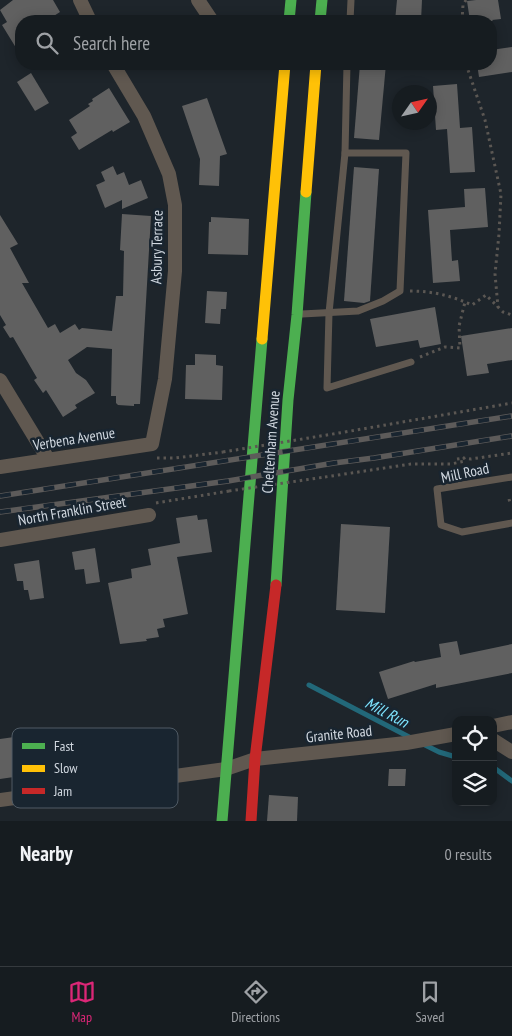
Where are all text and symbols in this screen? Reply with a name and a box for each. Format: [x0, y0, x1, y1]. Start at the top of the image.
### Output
search box [15, 15, 497, 70]
icon: search [33, 29, 61, 57]
text: Search here [73, 31, 150, 55]
north arrow [392, 85, 437, 130]
street label: Asbury Terrace [146, 210, 167, 284]
street label: Cheltenham Avenue [257, 390, 284, 494]
street label: Verbena Avenue [31, 423, 116, 454]
street label: Mill Road [439, 458, 491, 487]
street label: North Franklin Street [16, 492, 127, 529]
water label: Mill Run [362, 692, 413, 732]
map controls [452, 716, 497, 806]
button: locate [452, 716, 497, 761]
street label: Granite Road [305, 721, 373, 746]
legend [12, 728, 178, 808]
text: Fast [54, 737, 74, 755]
text: Slow [54, 759, 78, 777]
button: layers [452, 761, 497, 806]
text: Jam [53, 782, 72, 800]
text: Nearby [20, 840, 73, 867]
text: 0 results [445, 844, 492, 864]
tab: Map [68, 978, 96, 1026]
tab: Directions [231, 978, 280, 1026]
tab: Saved [415, 978, 444, 1026]

